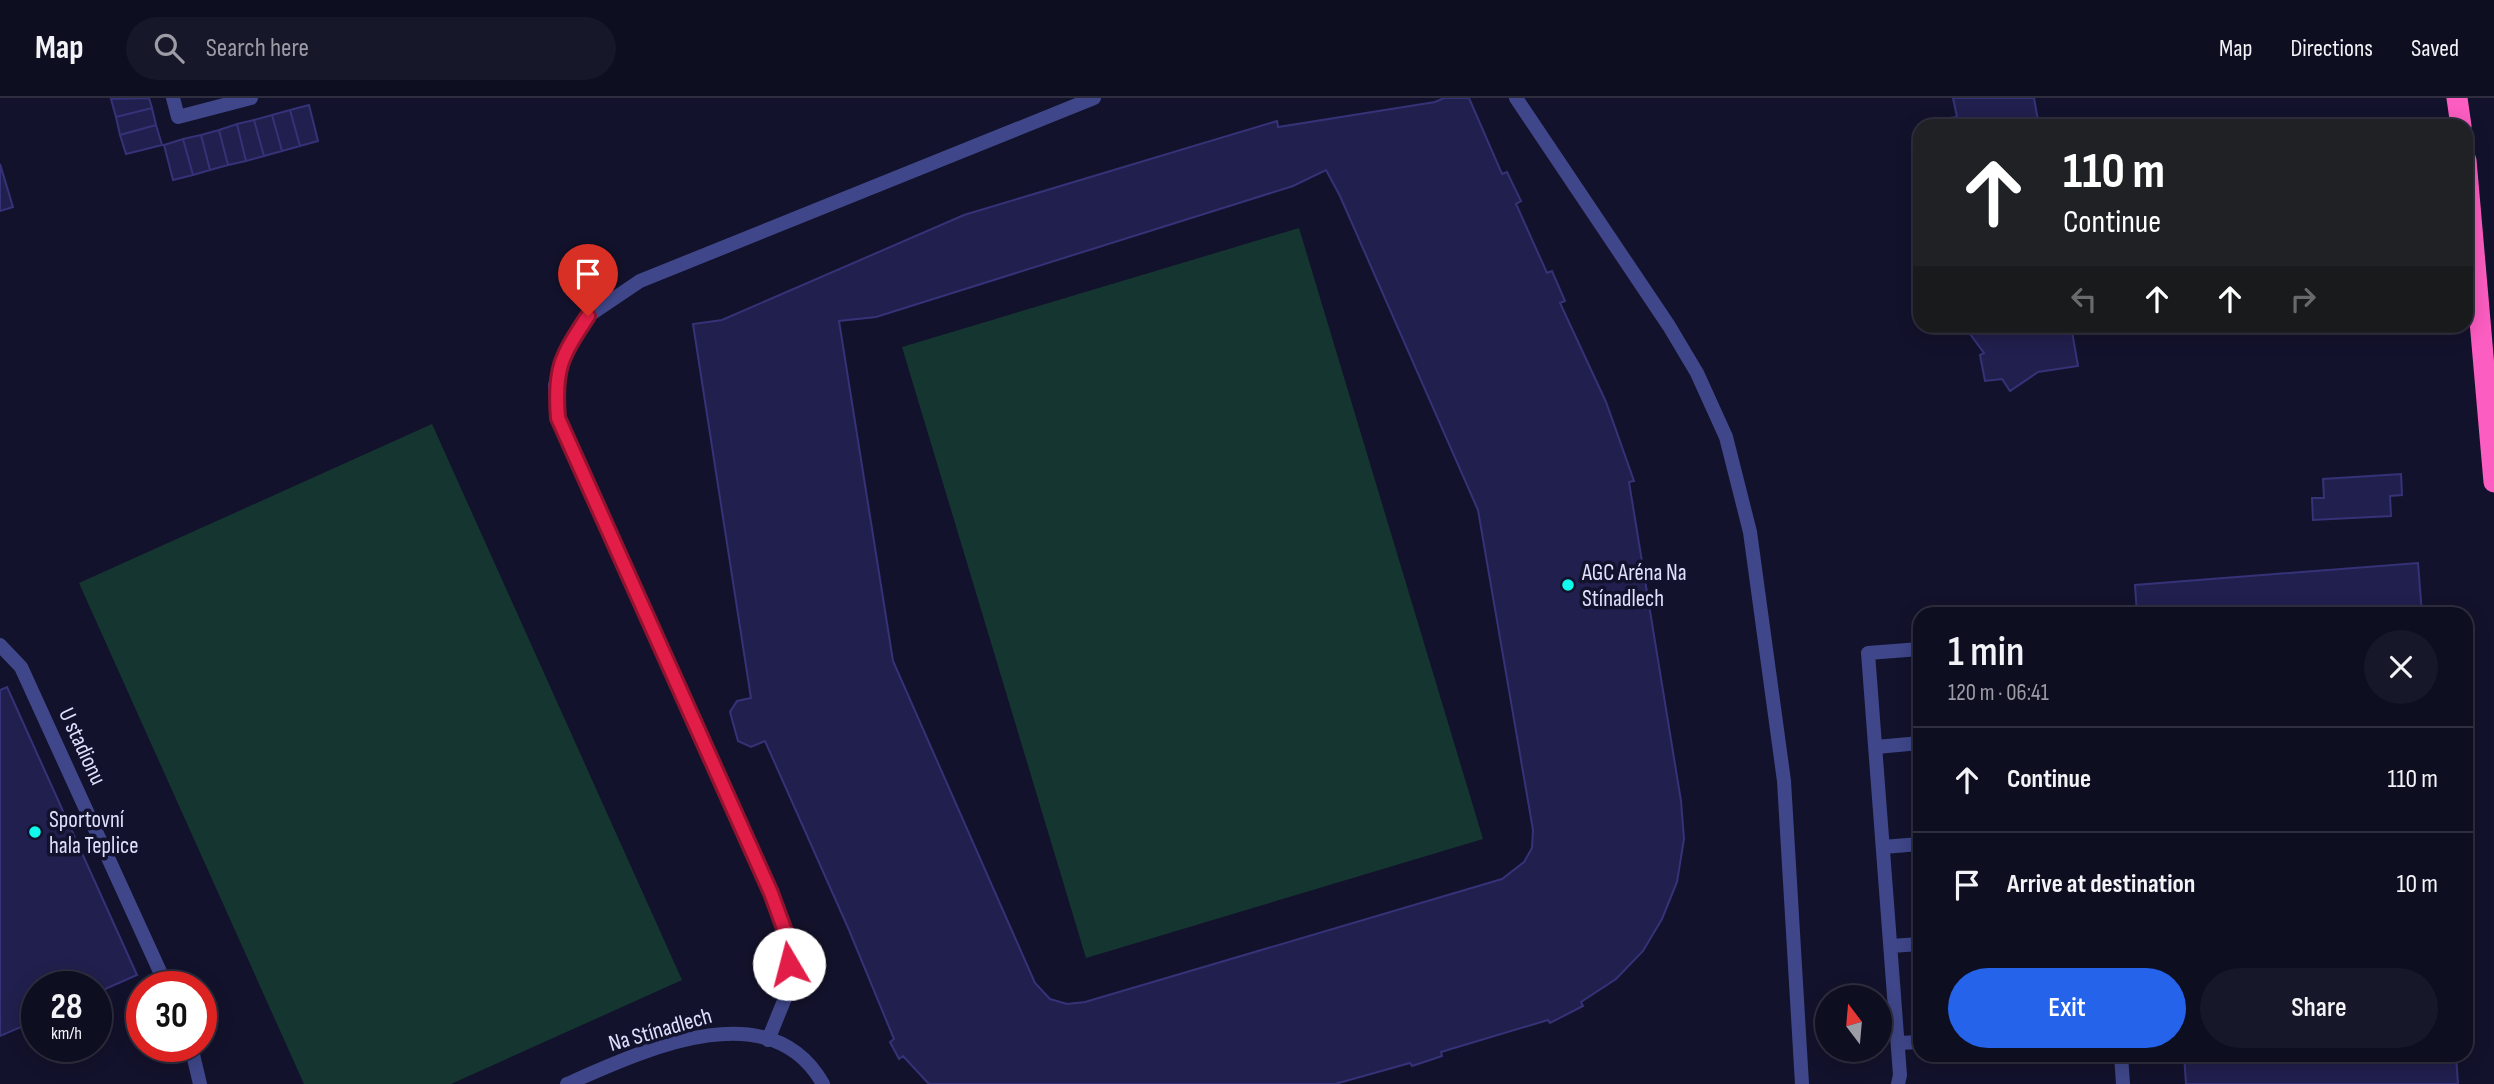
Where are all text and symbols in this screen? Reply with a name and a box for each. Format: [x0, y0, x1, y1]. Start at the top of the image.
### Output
search box [126, 17, 616, 80]
text: Map [35, 28, 84, 68]
icon: search [150, 29, 188, 67]
text: Search here [206, 33, 309, 64]
text: Map [2219, 34, 2252, 63]
text: Directions [2290, 34, 2373, 63]
text: Saved [2411, 34, 2459, 63]
text: 110 m [2063, 143, 2165, 202]
icon: ahead [1948, 147, 2039, 238]
text: Continue [2063, 203, 2161, 242]
pin [558, 244, 618, 316]
icon: arrive [569, 255, 607, 293]
icon: left [2065, 280, 2103, 318]
icon: ahead [2138, 280, 2176, 318]
icon: ahead [2211, 280, 2249, 318]
icon: right [2284, 280, 2322, 318]
place label: AGC Aréna Na Stínadlech [1581, 559, 1687, 613]
marker: AGC Aréna Na Stínadlech [1560, 577, 1576, 593]
text: 1 min [1948, 627, 2024, 678]
button: close [2364, 630, 2438, 704]
text: 120 m · 06:41 [1948, 679, 2049, 707]
street label: U stadionu [52, 703, 112, 789]
icon: ahead [1948, 761, 1986, 799]
text: Continue [2007, 764, 2091, 795]
text: 110 m [2387, 764, 2438, 795]
place label: Sportovní hala Teplice [49, 806, 138, 860]
marker: Sportovní hala Teplice [27, 824, 43, 840]
icon: arrive [1948, 866, 1986, 904]
text: Arrive at destination [2007, 869, 2195, 900]
text: 10 m [2396, 869, 2438, 900]
position arrow [752, 927, 826, 1001]
button: Exit [1948, 968, 2186, 1048]
button: Share [2200, 968, 2438, 1048]
speed limit sign: 30 [126, 971, 217, 1062]
north arrow [1815, 985, 1892, 1062]
map controls [1815, 985, 1892, 1062]
text: 28 [51, 986, 82, 1029]
street label: Na Stínadlech [605, 1002, 715, 1058]
text: km/h [51, 1023, 82, 1044]

